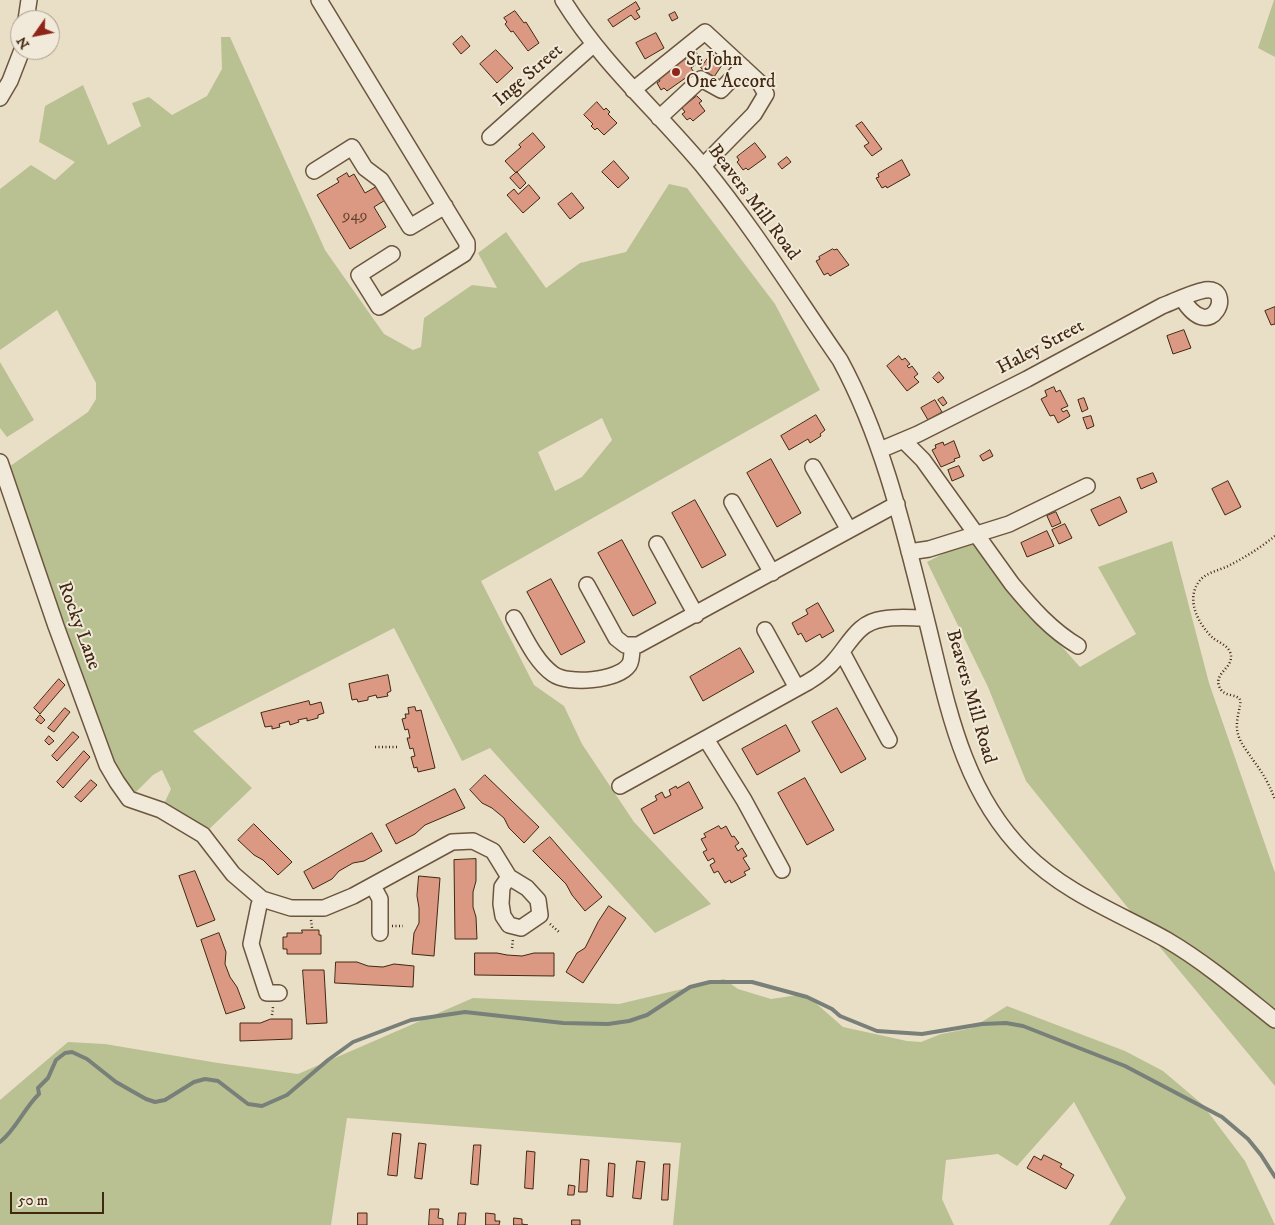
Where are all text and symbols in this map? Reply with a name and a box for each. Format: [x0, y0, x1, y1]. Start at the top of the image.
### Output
north arrow [10, 10, 60, 60]
text: N [13, 33, 34, 52]
street label: Inge Street [490, 40, 568, 112]
place label: St John One Accord [686, 50, 775, 94]
marker: St John One Accord [670, 66, 682, 78]
street label: Beavers Mill Road [702, 141, 804, 265]
house number: 949 [342, 207, 368, 227]
street label: Haley Street [993, 316, 1089, 380]
street label: Rocky Lane [52, 579, 104, 673]
street label: Beavers Mill Road [940, 627, 1000, 767]
scale bar [12, 1182, 106, 1214]
text: 50 m [18, 1191, 48, 1210]

